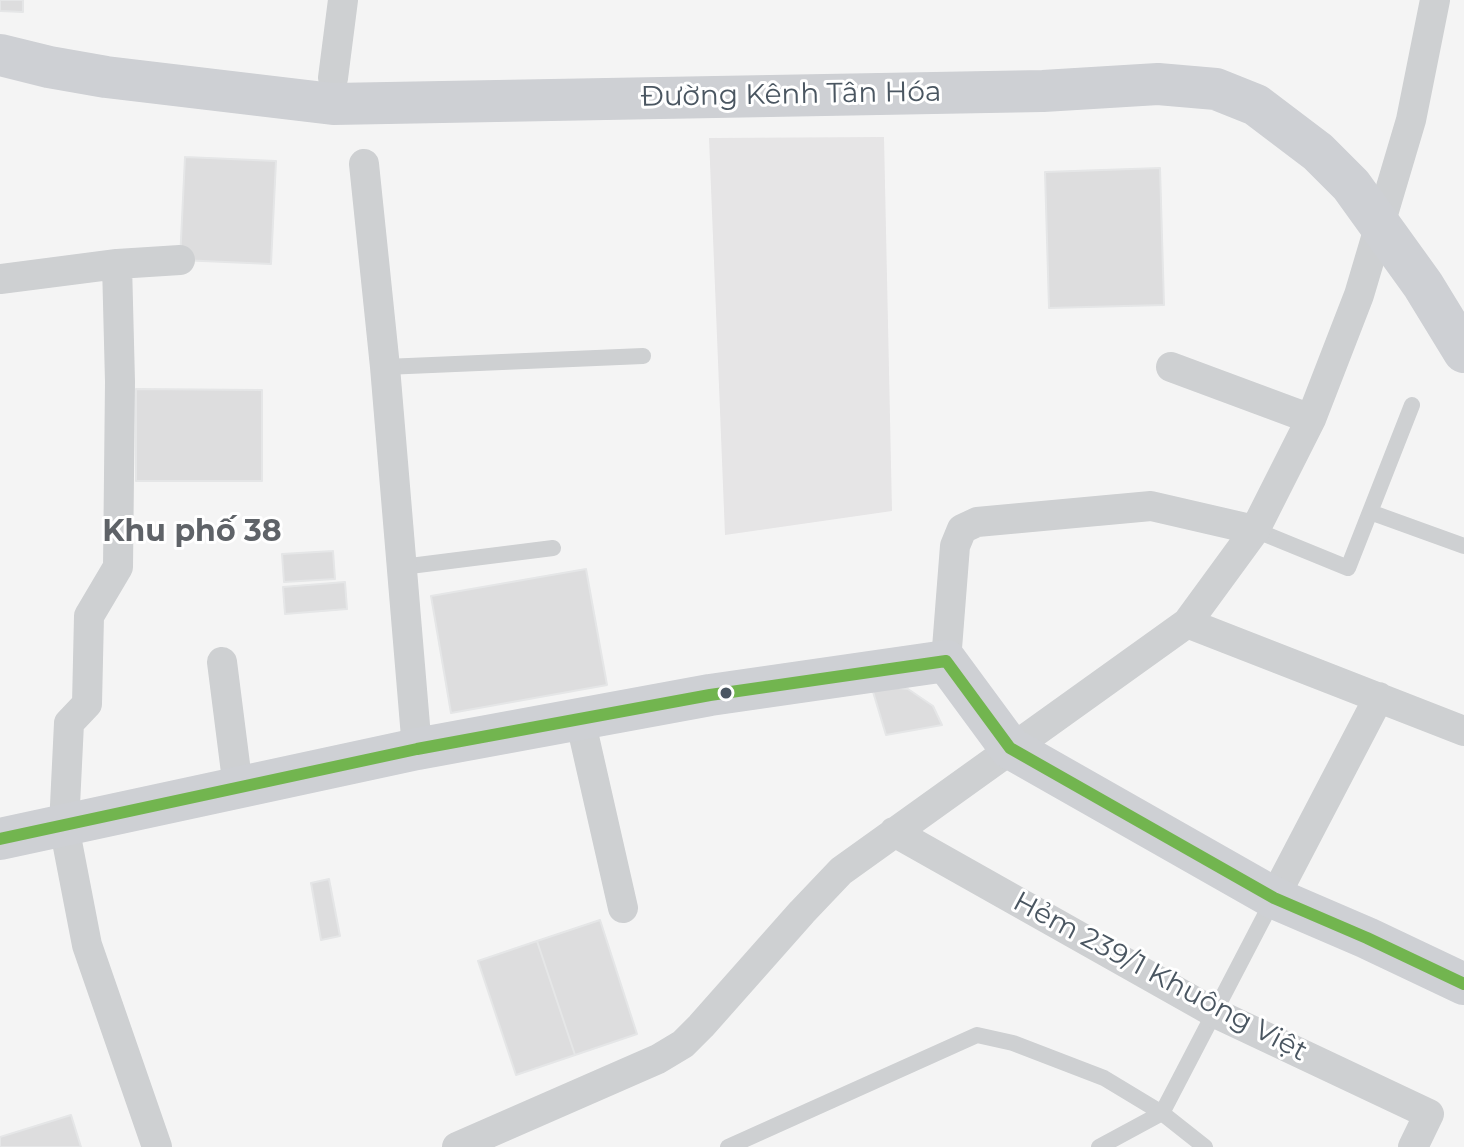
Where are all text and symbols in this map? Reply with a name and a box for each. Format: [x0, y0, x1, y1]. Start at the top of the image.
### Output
street label: Đường Kênh Tân Hóa [640, 76, 942, 114]
district label: Khu phố 38 [102, 514, 282, 550]
unlabelled marker [718, 685, 734, 701]
street label: Hẻm 239/1 Khuông Việt [1007, 885, 1313, 1069]

